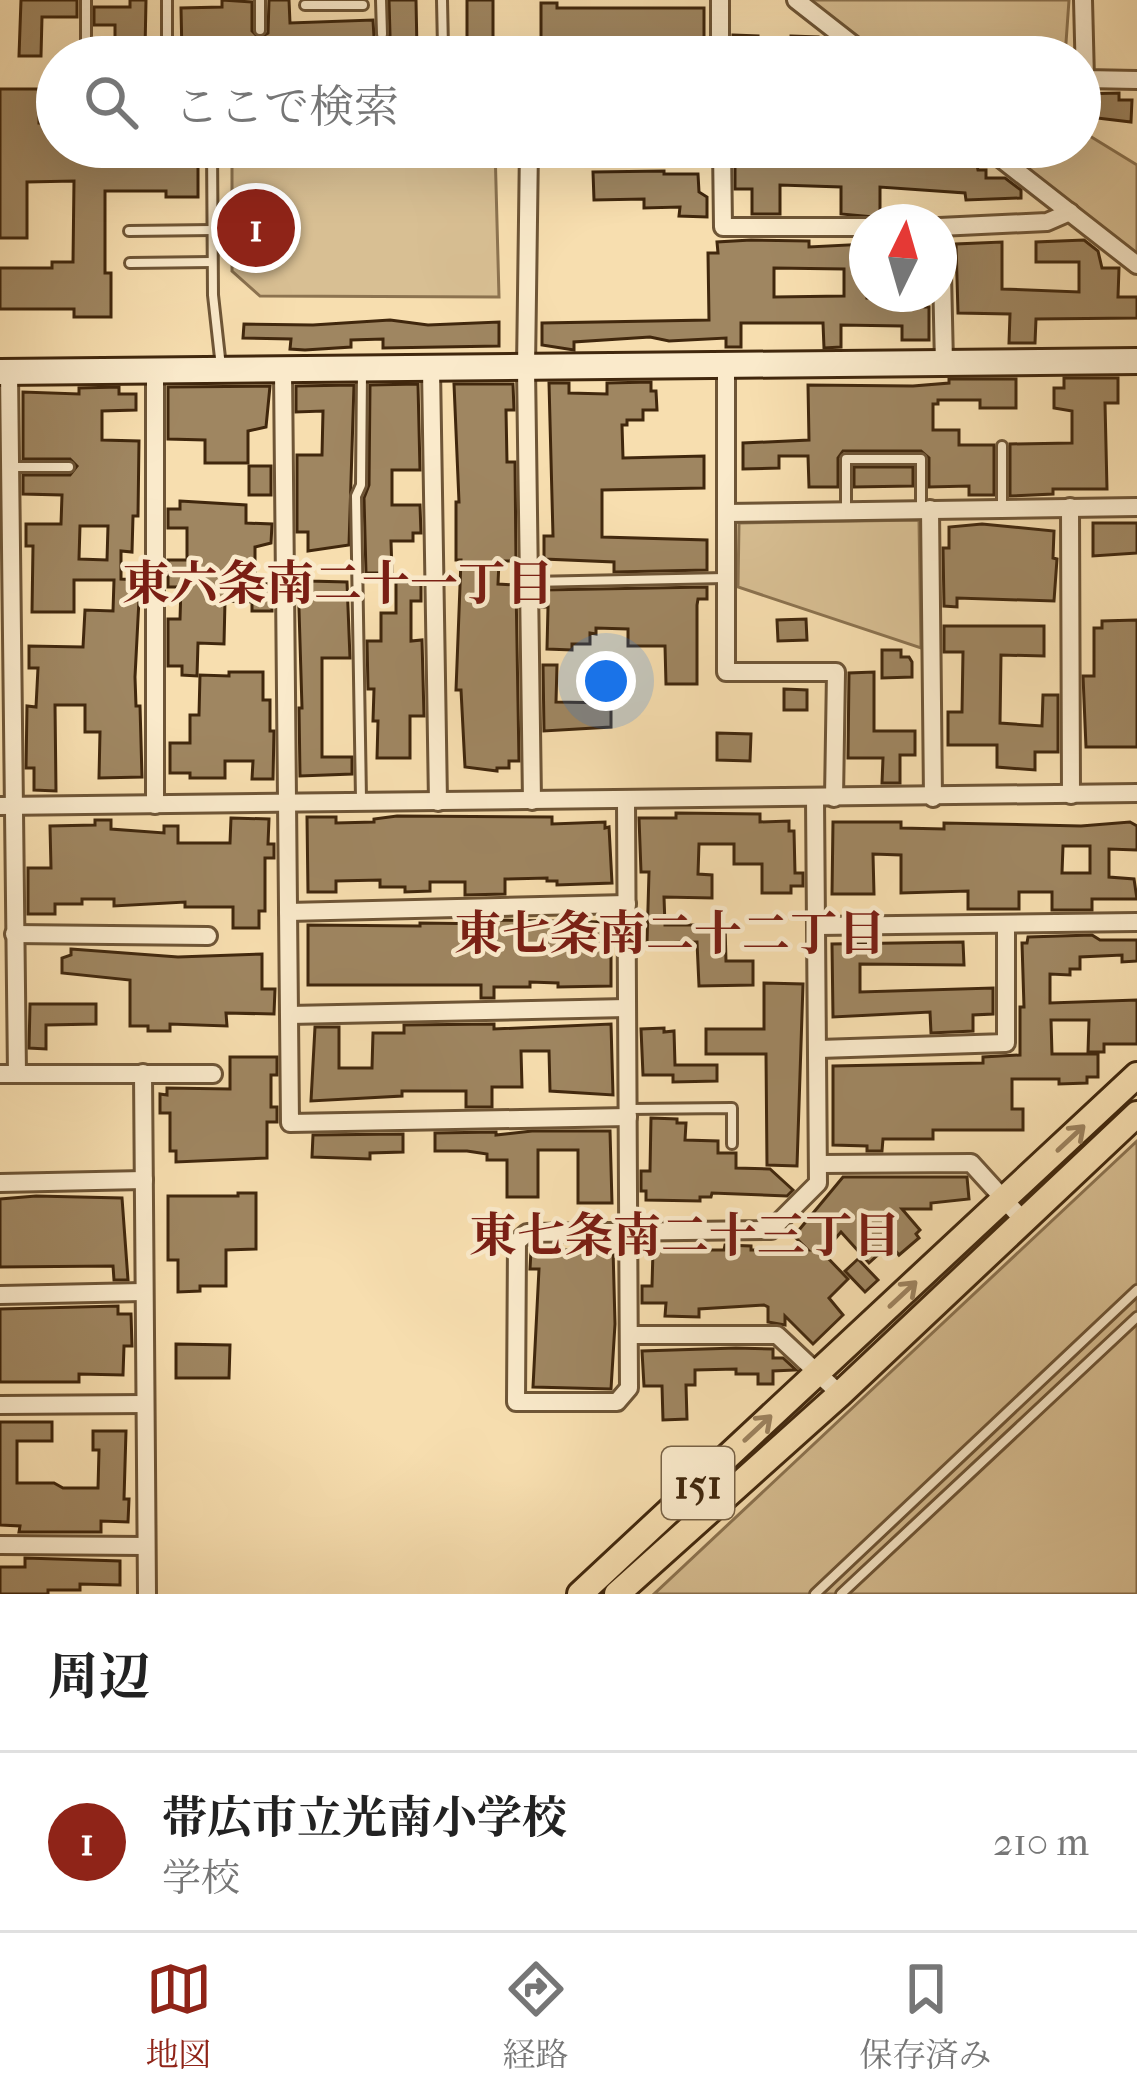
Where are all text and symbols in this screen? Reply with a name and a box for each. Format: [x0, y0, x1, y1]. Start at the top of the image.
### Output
search box [36, 36, 1101, 168]
icon: search [78, 69, 144, 135]
text: ここで検索 [174, 81, 399, 134]
pin: 1 [217, 183, 295, 273]
north arrow [849, 204, 957, 312]
district label: 東六条南二十一丁目 [122, 556, 554, 612]
your location [576, 651, 636, 711]
district label: 東七条南二十二丁目 [454, 906, 886, 962]
one-way arrow [1056, 1124, 1086, 1152]
district label: 東七条南二十三丁目 [469, 1208, 901, 1264]
one-way arrow [888, 1281, 918, 1308]
one-way arrow [742, 1415, 772, 1443]
road number: 151 [662, 1447, 734, 1519]
text: 周辺 [48, 1647, 150, 1707]
text: 帯広市立光南小学校 [162, 1792, 567, 1845]
text: 1 [80, 1819, 94, 1865]
text: 210 m [993, 1819, 1089, 1865]
text: 学校 [162, 1855, 240, 1901]
tab: 地図 [146, 1956, 212, 2075]
tab: 経路 [503, 1956, 569, 2075]
tab: 保存済み [860, 1956, 992, 2075]

